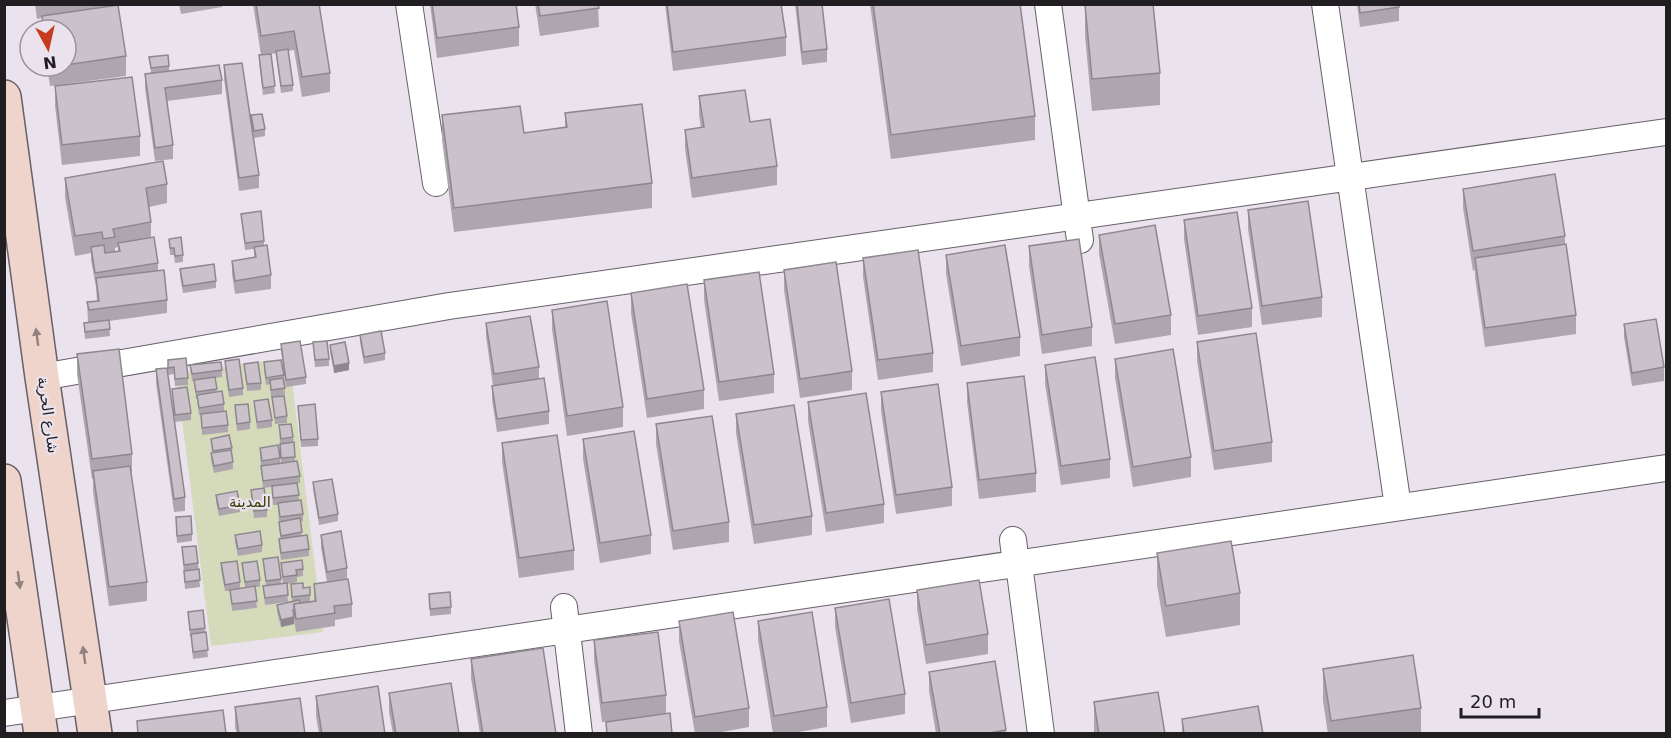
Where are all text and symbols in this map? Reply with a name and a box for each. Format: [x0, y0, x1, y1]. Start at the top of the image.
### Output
north arrow [18, 18, 78, 78]
text: N [42, 52, 58, 73]
one-way arrow [32, 328, 42, 347]
street label: شارع الحرية [34, 376, 62, 454]
park label: المدينة [229, 493, 271, 511]
one-way arrow [14, 571, 23, 590]
one-way arrow [79, 645, 88, 664]
scale bar [1461, 681, 1539, 719]
text: 20 m [1470, 691, 1516, 712]

